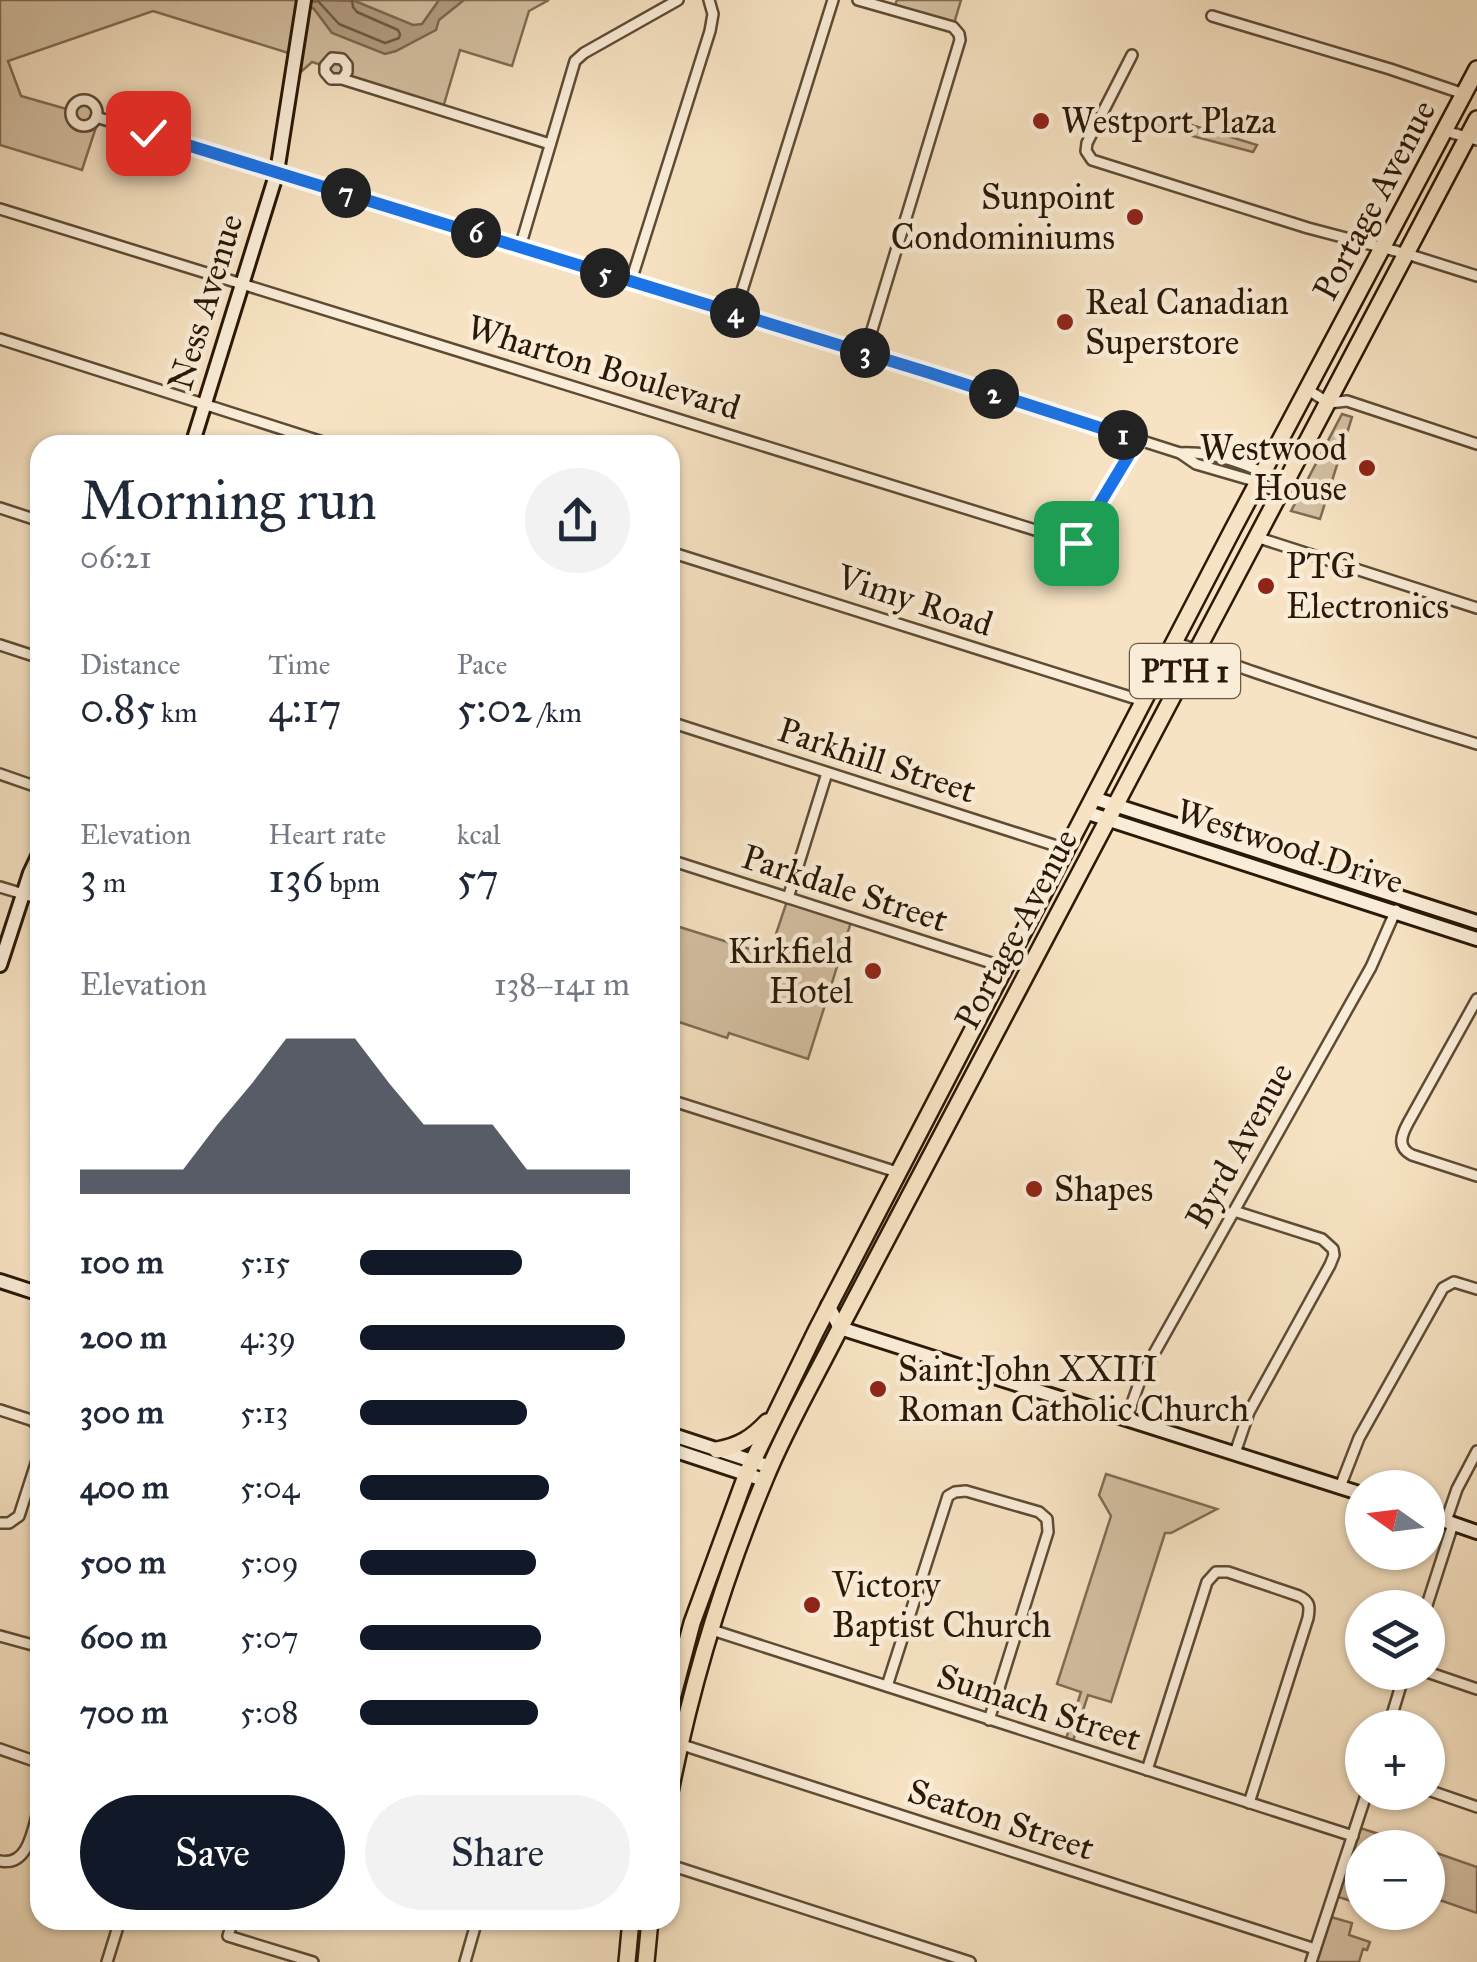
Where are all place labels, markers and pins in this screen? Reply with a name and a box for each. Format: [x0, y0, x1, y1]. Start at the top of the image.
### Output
pin [106, 91, 191, 176]
place label: Westport Plaza [1061, 100, 1276, 143]
marker: Westport Plaza [1030, 110, 1052, 132]
pin: 7 [321, 168, 371, 218]
place label: Sunpoint Condominiums [891, 176, 1115, 259]
marker: Sunpoint Condominiums [1124, 206, 1146, 228]
pin: 6 [451, 208, 501, 258]
pin: 5 [580, 248, 630, 298]
place label: Real Canadian Superstore [1085, 281, 1289, 364]
pin: 4 [710, 288, 760, 338]
marker: Real Canadian Superstore [1054, 311, 1076, 333]
pin: 3 [840, 328, 890, 378]
pin: 2 [969, 369, 1019, 419]
pin: 1 [1098, 410, 1148, 460]
place label: Westwood House [1199, 427, 1347, 510]
marker: Westwood House [1356, 457, 1378, 479]
pin [1034, 501, 1119, 586]
place label: PTG Electronics [1286, 545, 1449, 628]
marker: PTG Electronics [1255, 575, 1277, 597]
place label: Kirkfield Hotel [728, 930, 854, 1013]
marker: Kirkfield Hotel [862, 960, 884, 982]
place label: Shapes [1054, 1168, 1153, 1211]
marker: Shapes [1023, 1178, 1045, 1200]
place label: Saint John XXIII Roman Catholic Church [898, 1348, 1249, 1431]
marker: Saint John XXIII Roman Catholic Church [867, 1378, 889, 1400]
place label: Victory Baptist Church [831, 1564, 1051, 1647]
marker: Victory Baptist Church [801, 1594, 823, 1616]

